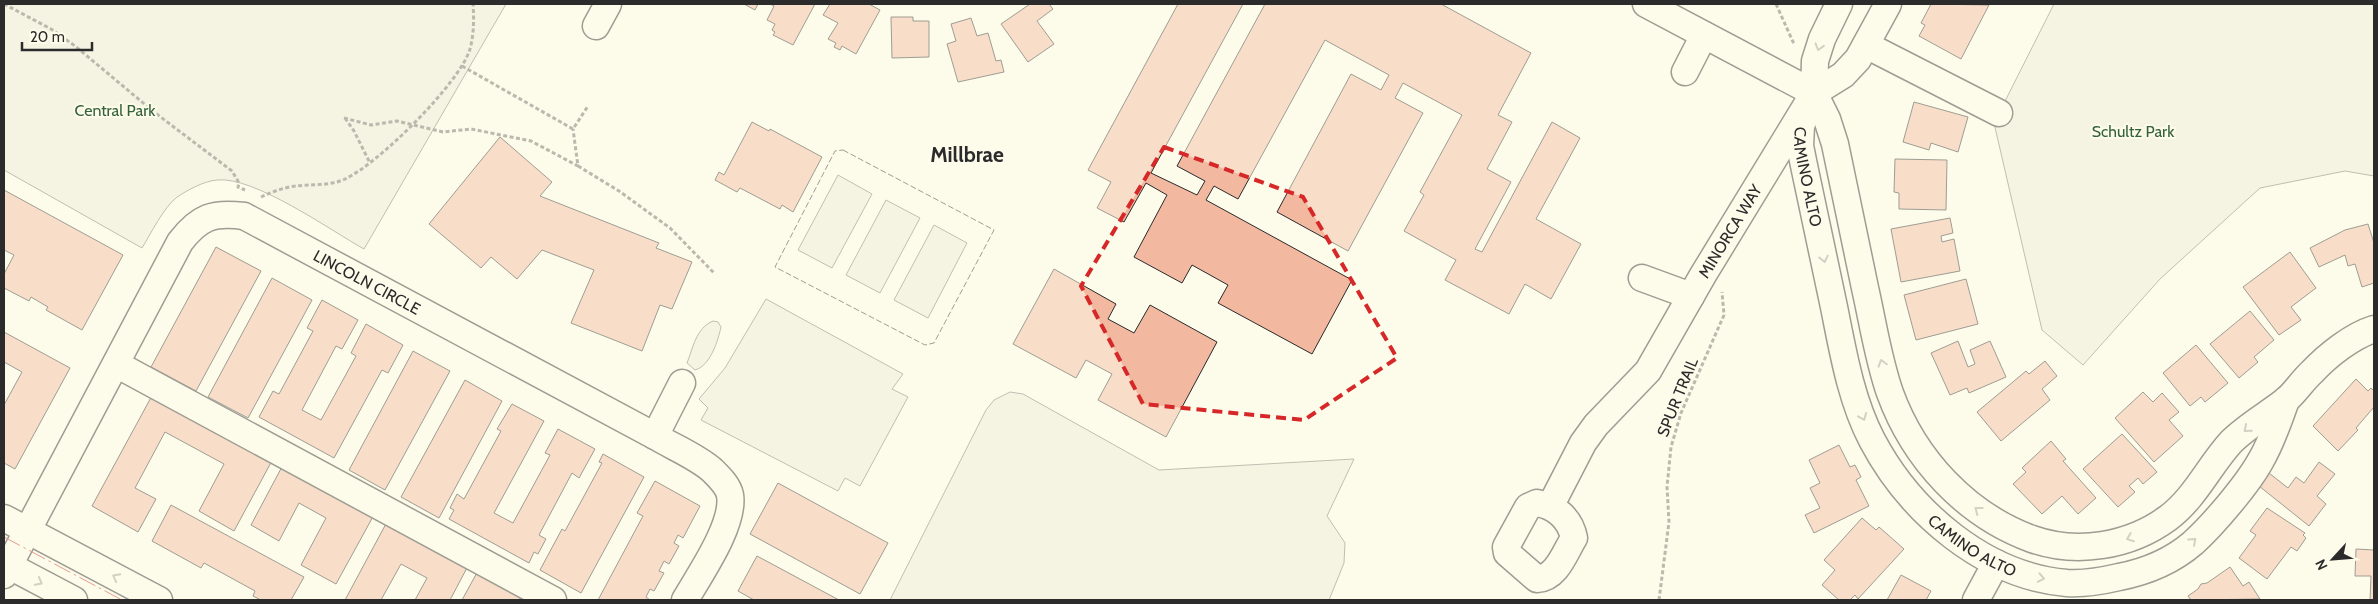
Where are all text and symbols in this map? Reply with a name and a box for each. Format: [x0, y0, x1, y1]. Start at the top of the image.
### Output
scale bar [22, 20, 92, 52]
text: 20 m [30, 28, 65, 46]
one-way arrow [1815, 42, 1825, 50]
park label: Central Park [75, 101, 156, 120]
park label: Schultz Park [2092, 122, 2175, 141]
street label: CAMINO ALTO [1790, 126, 1826, 228]
district label: Millbrae [930, 142, 1004, 167]
street label: MINORCA WAY [1694, 180, 1766, 282]
street label: LINCOLN CIRCLE [310, 246, 424, 319]
one-way arrow [1818, 255, 1829, 264]
street label: SPUR TRAIL [1653, 355, 1702, 439]
one-way arrow [1877, 359, 1887, 367]
one-way arrow [1856, 412, 1867, 421]
one-way arrow [2244, 423, 2253, 431]
one-way arrow [1975, 508, 1984, 516]
street label: CAMINO ALTO [1924, 511, 2019, 581]
one-way arrow [2126, 532, 2135, 542]
north arrow [2308, 534, 2358, 584]
one-way arrow [2188, 538, 2197, 547]
text: N [2311, 556, 2332, 573]
one-way arrow [2037, 572, 2046, 583]
one-way arrow [112, 573, 121, 583]
one-way arrow [33, 575, 42, 585]

